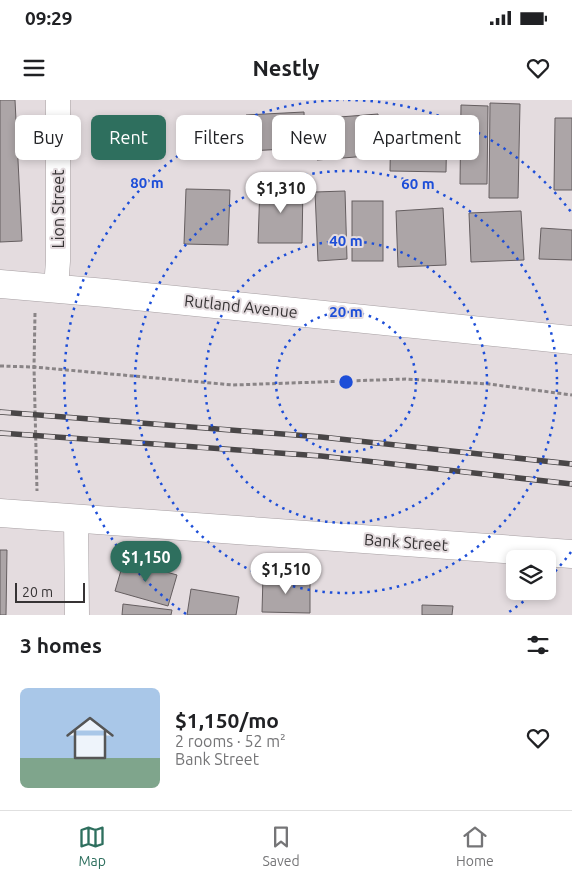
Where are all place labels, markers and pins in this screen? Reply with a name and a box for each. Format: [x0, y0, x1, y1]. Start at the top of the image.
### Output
pin: $1,310 [240, 172, 322, 214]
centre of rings [337, 373, 355, 391]
pin: $1,150 [105, 540, 187, 583]
pin: $1,510 [245, 552, 327, 595]

